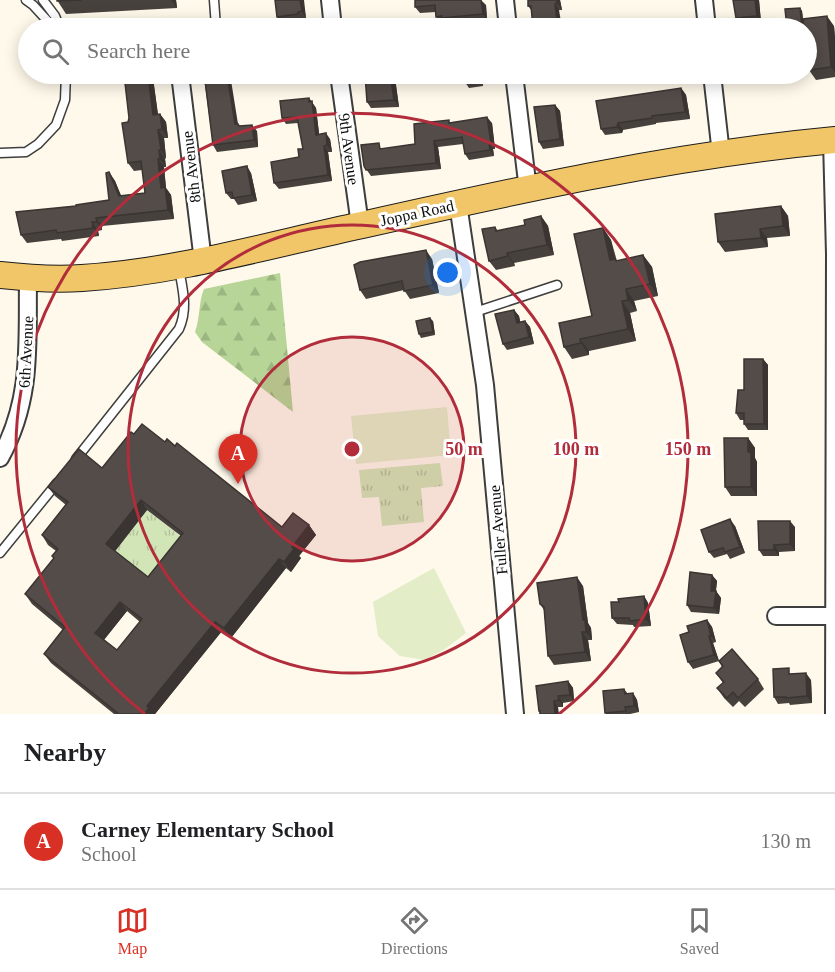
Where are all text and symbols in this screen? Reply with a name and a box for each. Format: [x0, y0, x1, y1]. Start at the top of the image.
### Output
search box [18, 18, 817, 84]
icon: search [39, 35, 72, 68]
text: Search here [87, 38, 190, 63]
street label: 9th Avenue [336, 112, 362, 186]
street label: 8th Avenue [178, 130, 204, 204]
street label: Joppa Road [378, 197, 456, 230]
your location [433, 258, 462, 287]
street label: 6th Avenue [16, 316, 36, 388]
pin: A [218, 434, 258, 484]
centre of rings [342, 439, 362, 459]
text: 50 m [445, 439, 483, 459]
text: 100 m [553, 439, 599, 459]
text: 150 m [665, 439, 711, 459]
street label: Fuller Avenue [486, 484, 510, 576]
text: Nearby [24, 738, 106, 767]
text: Carney Elementary School [81, 817, 334, 842]
text: A [36, 830, 51, 852]
text: 130 m [760, 830, 811, 852]
text: School [81, 843, 137, 865]
tab: Map [116, 904, 149, 958]
tab: Directions [381, 904, 448, 958]
tab: Saved [680, 904, 719, 958]

